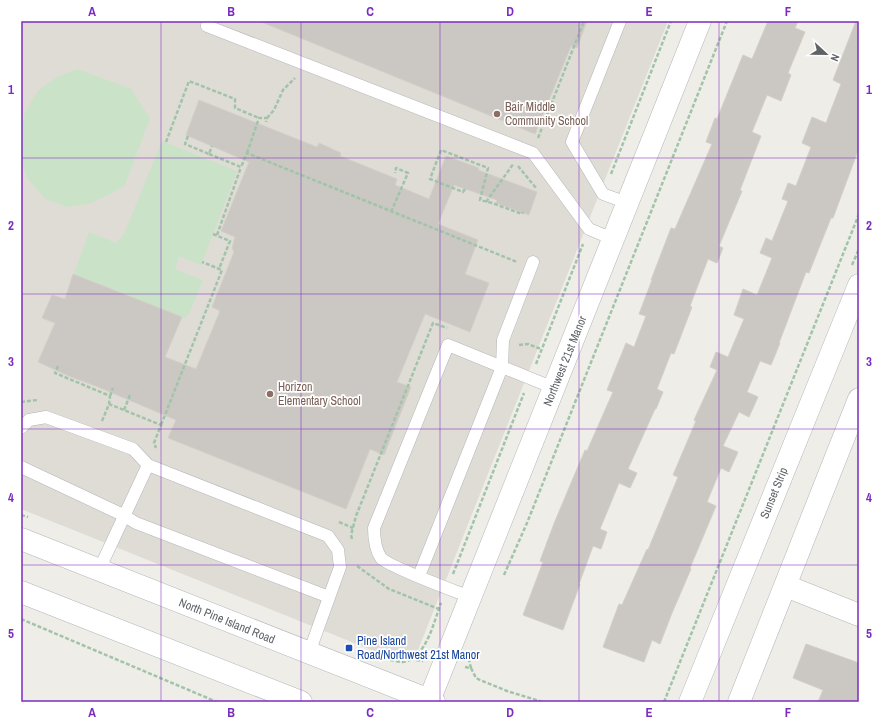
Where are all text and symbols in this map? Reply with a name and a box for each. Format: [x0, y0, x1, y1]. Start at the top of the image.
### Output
text: A [88, 3, 96, 20]
text: B [227, 3, 235, 20]
text: C [366, 3, 374, 20]
text: D [506, 3, 514, 20]
text: E [645, 3, 653, 20]
text: F [785, 3, 792, 20]
north arrow [806, 34, 846, 74]
text: N [828, 52, 843, 63]
text: 1 [8, 81, 14, 98]
text: 1 [866, 81, 872, 98]
place label: Bair Middle Community School [505, 99, 588, 129]
marker: Bair Middle Community School [492, 109, 502, 119]
text: 2 [8, 217, 14, 234]
text: 2 [866, 217, 872, 234]
street label: Northwest 21st Manor [540, 313, 591, 409]
text: 3 [8, 353, 14, 370]
text: 3 [866, 353, 872, 370]
place label: Horizon Elementary School [278, 379, 361, 409]
marker: Horizon Elementary School [265, 389, 275, 399]
street label: Sunset Strip [756, 465, 792, 521]
text: 4 [8, 489, 14, 506]
text: 4 [866, 489, 872, 506]
street label: North Pine Island Road [177, 594, 277, 648]
text: 5 [8, 625, 14, 642]
text: 5 [866, 625, 872, 642]
place label: Pine Island Road/Northwest 21st Manor [357, 633, 480, 663]
marker: Pine Island Road/Northwest 21st Manor [344, 643, 354, 653]
text: A [88, 704, 96, 721]
text: B [227, 704, 235, 721]
text: C [366, 704, 374, 721]
text: D [506, 704, 514, 721]
text: E [645, 704, 653, 721]
text: F [785, 704, 792, 721]

